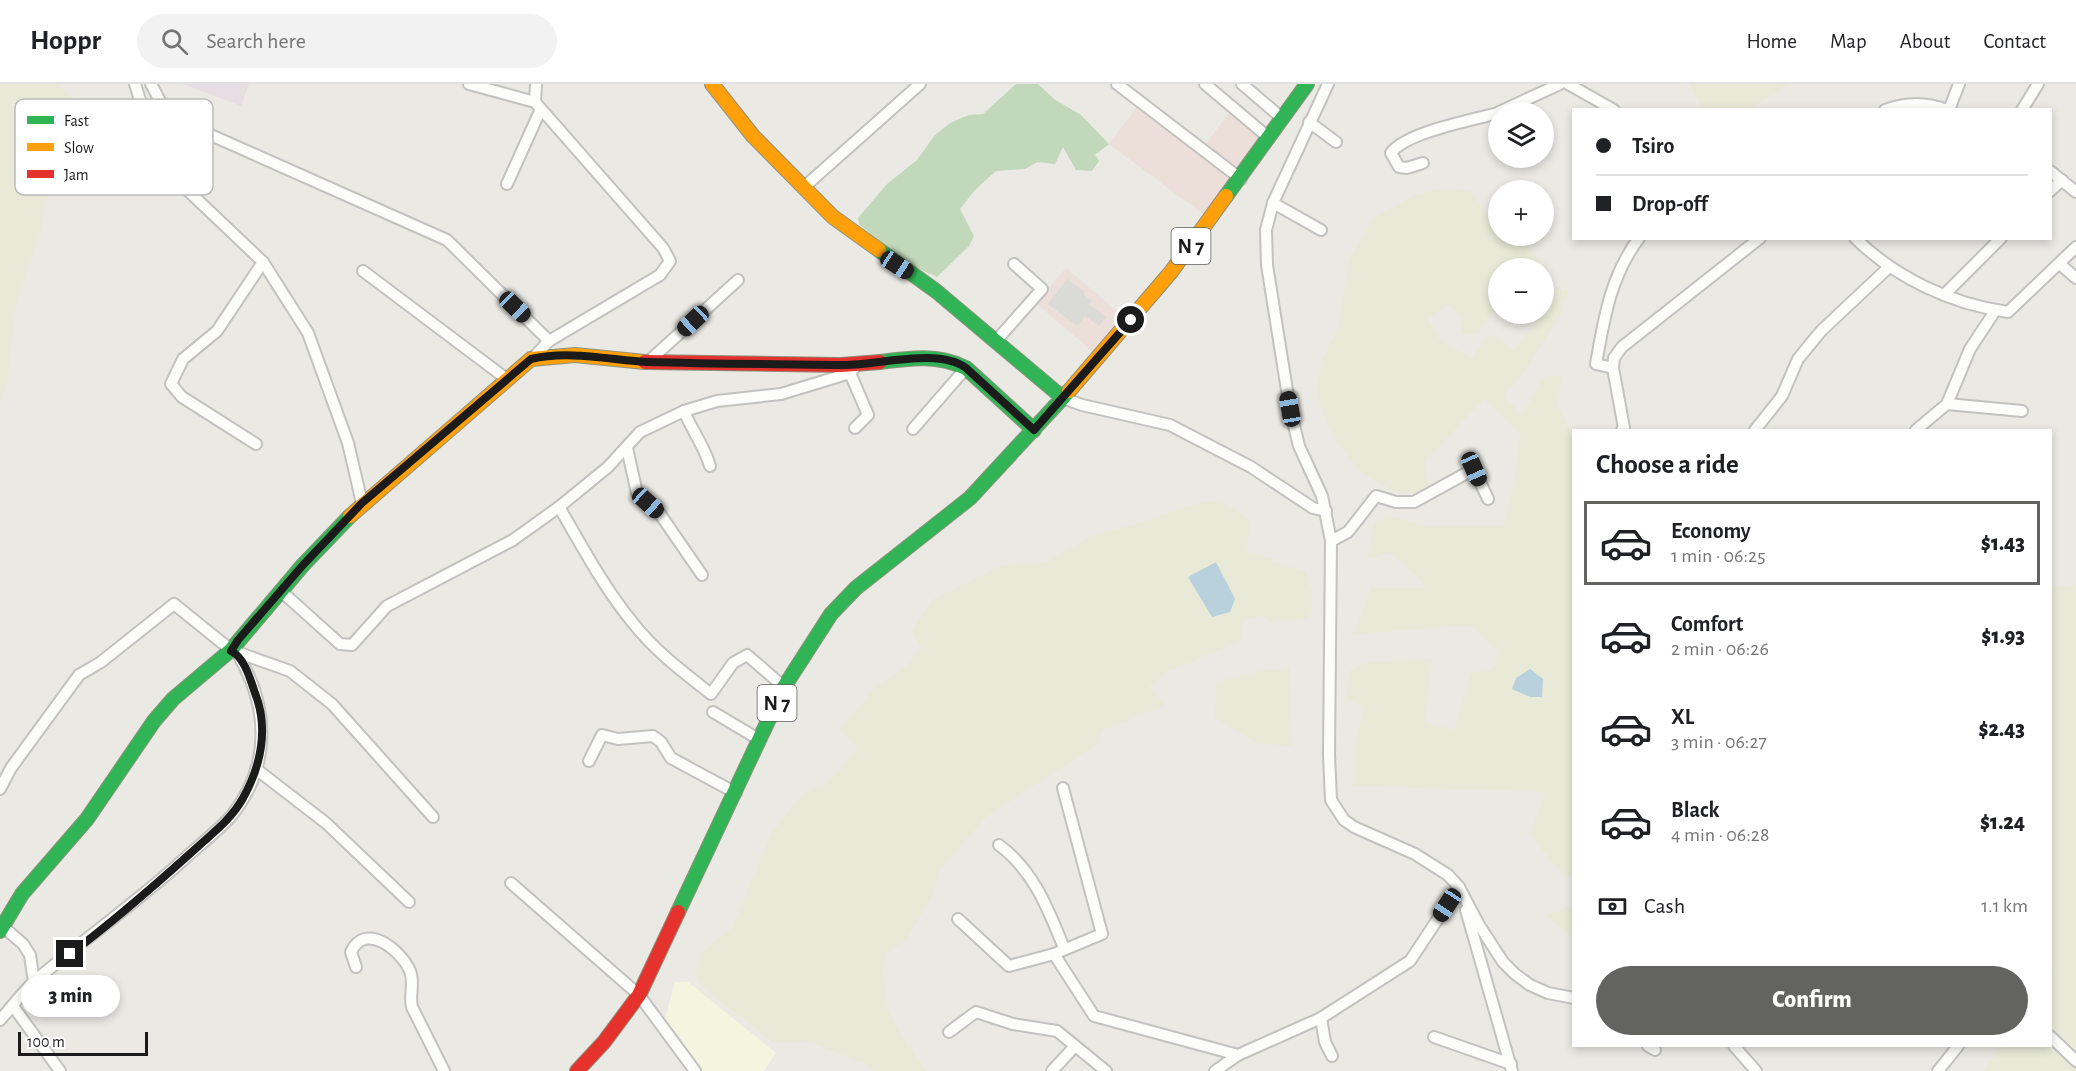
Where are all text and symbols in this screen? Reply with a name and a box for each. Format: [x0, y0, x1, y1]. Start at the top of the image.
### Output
search box [137, 14, 557, 68]
icon: search [158, 25, 191, 58]
text: Hoppr [30, 27, 101, 55]
text: Search here [206, 30, 306, 52]
text: Home [1746, 31, 1797, 52]
text: Map [1830, 31, 1867, 52]
text: About [1900, 31, 1950, 52]
text: Contact [1983, 31, 2046, 52]
legend [15, 99, 213, 195]
map controls [1488, 102, 1554, 324]
button: layers [1488, 102, 1554, 168]
text: Fast [64, 113, 89, 129]
text: Tsiro [1632, 135, 1674, 157]
text: Slow [64, 140, 94, 156]
text: Jam [64, 167, 89, 183]
button: + [1488, 180, 1554, 246]
text: Drop-off [1632, 193, 1708, 215]
road number: N 7 [1172, 228, 1210, 264]
car [877, 248, 917, 282]
button: − [1488, 258, 1554, 324]
car [496, 288, 534, 326]
car [674, 302, 712, 340]
route start [1117, 306, 1144, 333]
car [1278, 390, 1302, 428]
car [1458, 449, 1490, 489]
text: Choose a ride [1596, 451, 1739, 478]
car [629, 484, 667, 522]
icon: car [1599, 516, 1653, 570]
text: Economy [1671, 520, 1751, 542]
text: $1.43 [1981, 532, 2025, 554]
text: 1 min · 06:25 [1671, 546, 1766, 566]
icon: car [1599, 609, 1653, 663]
text: Comfort [1671, 613, 1743, 635]
text: $1.93 [1981, 625, 2025, 647]
text: 2 min · 06:26 [1671, 639, 1769, 659]
road number: N 7 [758, 685, 796, 721]
icon: car [1599, 702, 1653, 756]
text: XL [1671, 706, 1694, 728]
text: $2.43 [1978, 718, 2025, 740]
text: 3 min · 06:27 [1671, 732, 1767, 752]
icon: car [1599, 795, 1653, 849]
text: Black [1671, 799, 1719, 821]
text: $1.24 [1980, 811, 2025, 833]
text: 4 min · 06:28 [1671, 825, 1769, 845]
car [1430, 885, 1464, 925]
icon: cash [1596, 890, 1629, 923]
text: Cash [1644, 895, 1685, 917]
text: 1.1 km [1981, 896, 2028, 916]
route end [56, 940, 83, 967]
button: Confirm [1596, 966, 2028, 1035]
callout: 3 min [20, 975, 119, 1017]
text: 3 min [48, 986, 93, 1006]
scale bar [18, 1029, 148, 1056]
text: 100 m [27, 1034, 65, 1050]

